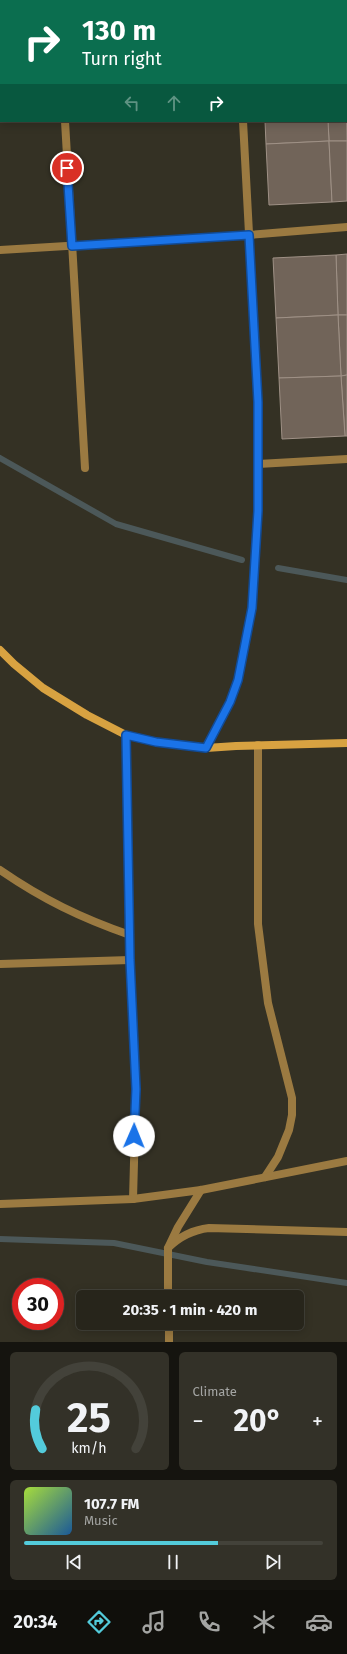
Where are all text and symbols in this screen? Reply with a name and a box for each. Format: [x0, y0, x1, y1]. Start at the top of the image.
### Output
text: 130 m [82, 14, 156, 47]
icon: right [16, 16, 68, 68]
text: Turn right [82, 48, 162, 70]
icon: left [121, 92, 143, 114]
icon: ahead [163, 92, 185, 114]
icon: right [205, 92, 227, 114]
pin [50, 151, 84, 185]
icon: arrive [56, 157, 78, 179]
position arrow [113, 1115, 155, 1157]
speed limit sign: 30 [12, 1278, 64, 1330]
text: 20:35 · 1 min · 420 m [123, 1301, 257, 1319]
text: Climate [193, 1384, 237, 1399]
text: 25 [67, 1393, 111, 1443]
text: 20° [233, 1403, 282, 1439]
text: − [193, 1408, 204, 1435]
text: + [312, 1408, 323, 1435]
text: km/h [72, 1440, 107, 1457]
text: 107.7 FM [84, 1495, 139, 1513]
text: Music [84, 1513, 118, 1528]
icon: previous [63, 1551, 85, 1573]
icon: pause [162, 1551, 184, 1573]
icon: next [262, 1551, 284, 1573]
icon: directions [85, 1608, 113, 1636]
icon: music [140, 1608, 168, 1636]
icon: phone [195, 1608, 223, 1636]
icon: climate [250, 1608, 278, 1636]
icon: car [305, 1608, 333, 1636]
text: 20:34 [14, 1611, 58, 1633]

